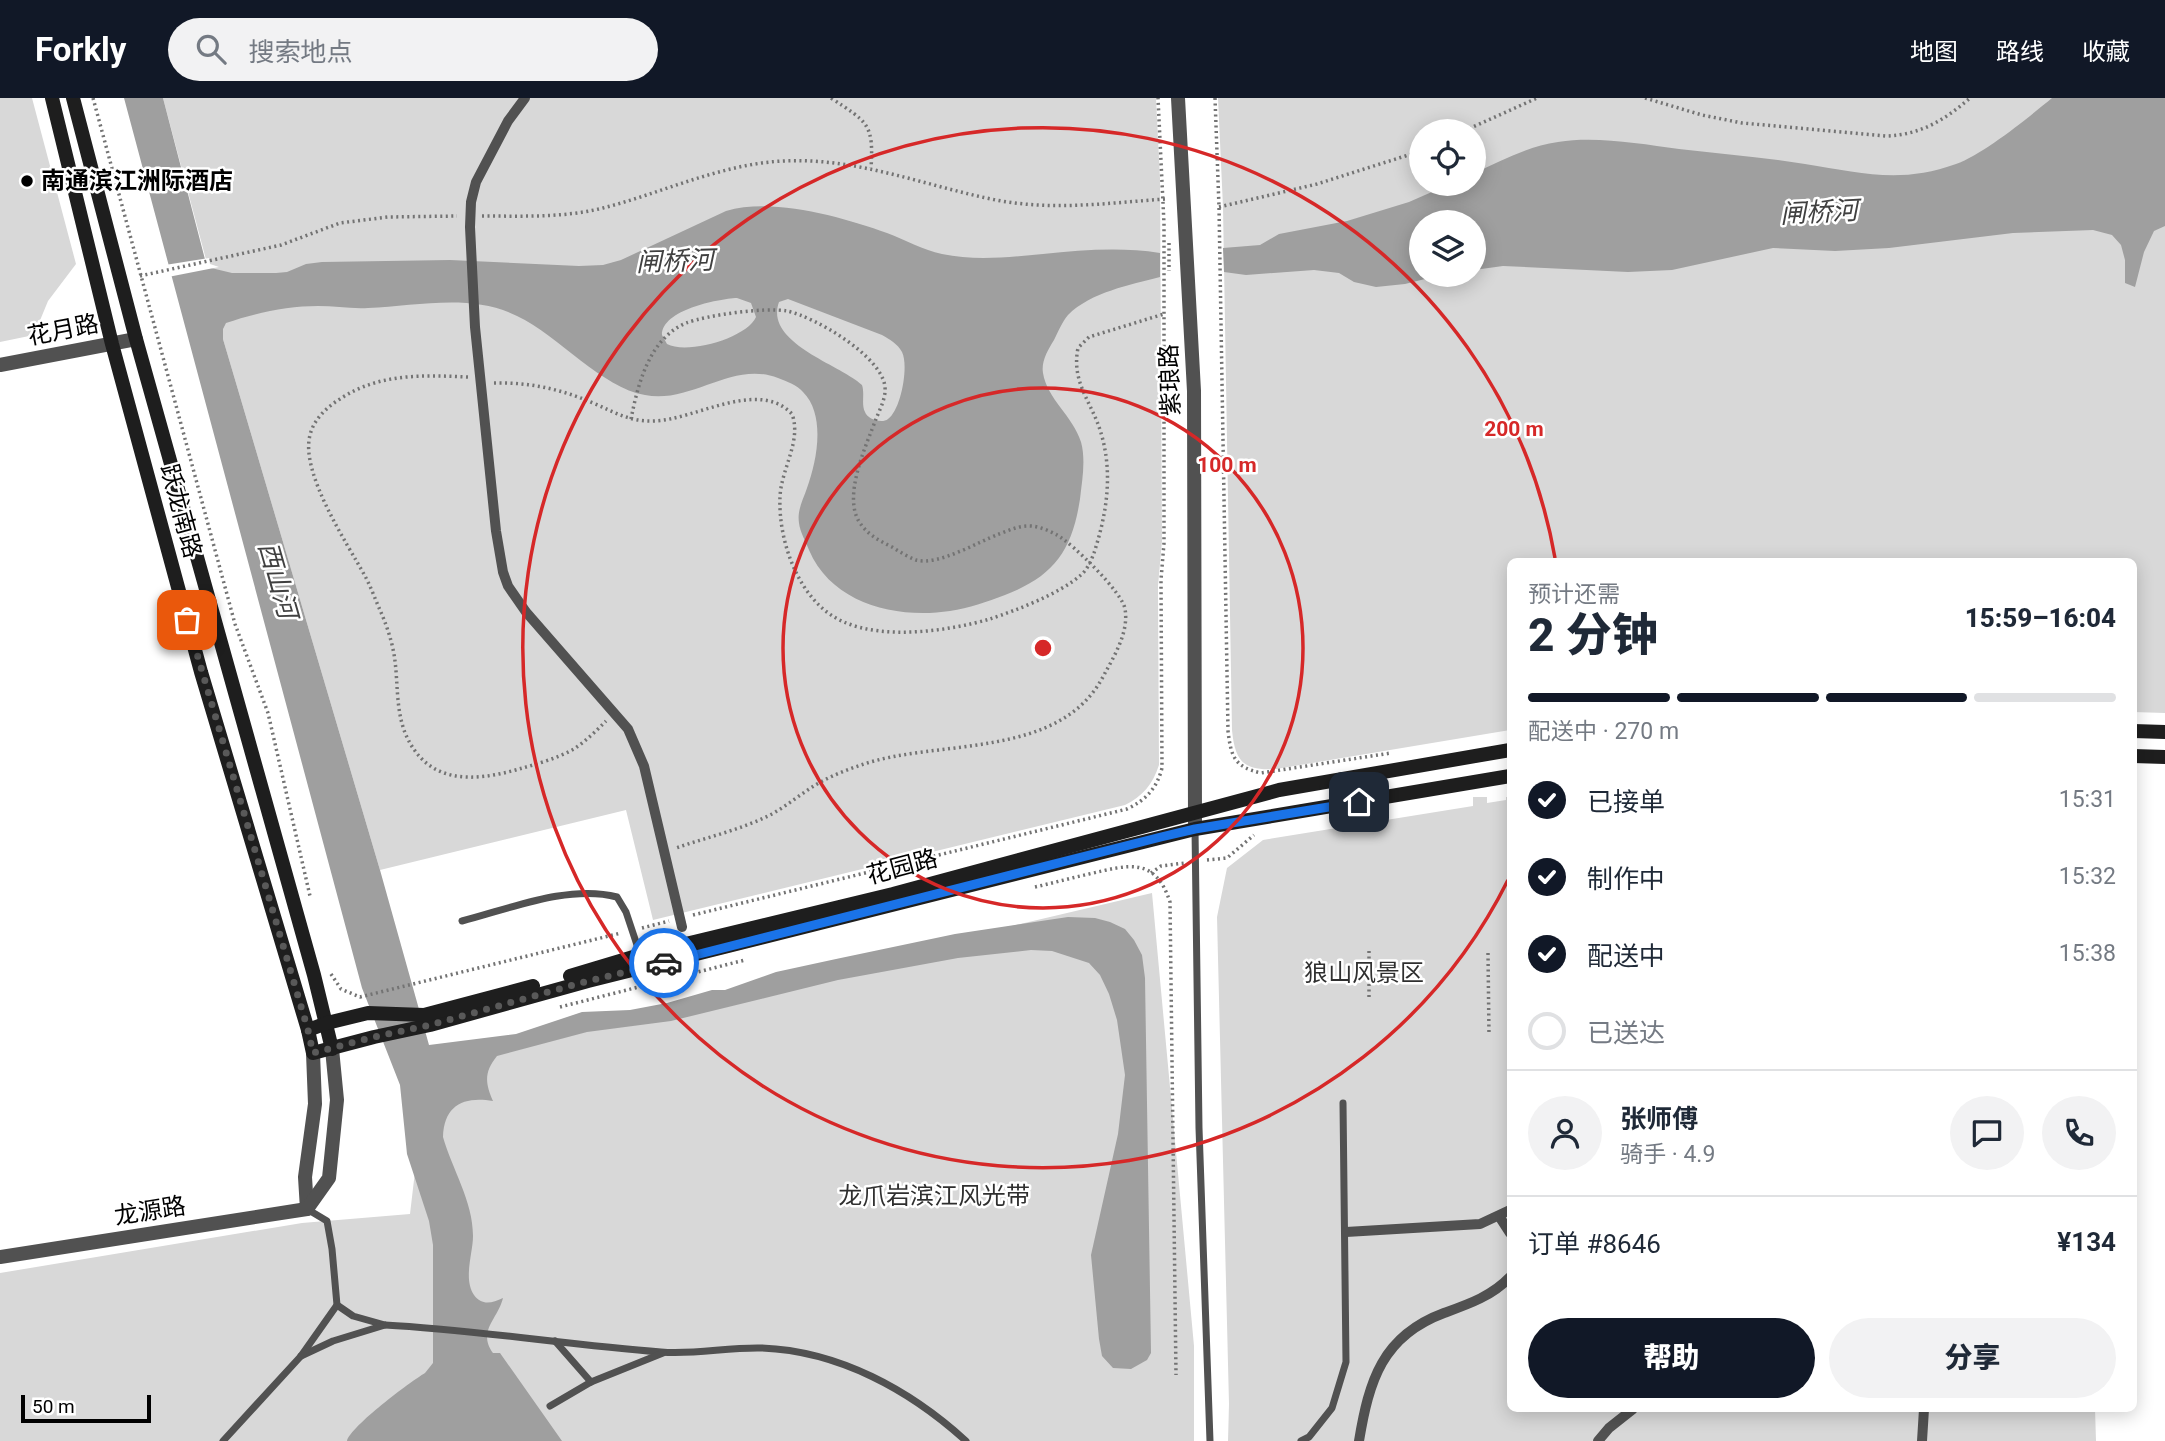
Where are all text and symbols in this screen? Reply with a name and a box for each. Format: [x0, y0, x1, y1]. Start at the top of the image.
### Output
search box [168, 18, 658, 81]
text: Forkly [35, 30, 126, 69]
icon: search [192, 30, 230, 68]
text: 搜索地点 [248, 37, 352, 67]
text: 地图 [1910, 38, 1958, 66]
text: 路线 [1996, 38, 2044, 66]
text: 收藏 [2082, 38, 2130, 66]
map controls [1409, 119, 1486, 287]
button: locate [1409, 119, 1486, 196]
place label: 南通滨江洲际酒店 [41, 167, 233, 195]
marker: 南通滨江洲际酒店 [19, 173, 35, 189]
water label: 闸桥河 [1779, 195, 1864, 229]
button: layers [1409, 210, 1486, 287]
water label: 闸桥河 [635, 244, 719, 277]
street label: 花月路 [25, 309, 101, 351]
street label: 紫琅路 [1155, 344, 1185, 416]
text: 200 m [1484, 417, 1544, 441]
text: 100 m [1197, 453, 1257, 477]
street label: 跃龙南路 [155, 461, 207, 561]
water label: 西山河 [253, 538, 305, 626]
text: 预计还需 [1528, 581, 1620, 608]
pin [157, 590, 217, 650]
icon: bag [168, 601, 206, 639]
text: 15:59–16:04 [1965, 603, 2116, 633]
text: 2 分钟 [1528, 608, 1658, 662]
centre of rings [1031, 636, 1055, 660]
text: 配送中 · 270 m [1528, 718, 1679, 745]
pin [1329, 772, 1389, 832]
icon: check [1528, 781, 1566, 819]
icon: home [1340, 783, 1378, 821]
text: 15:31 [2059, 786, 2116, 813]
text: 已接单 [1587, 787, 1665, 817]
street label: 花园路 [864, 844, 940, 890]
icon: check [1528, 858, 1566, 896]
text: 15:32 [2059, 863, 2116, 890]
text: 制作中 [1587, 864, 1665, 894]
courier [629, 928, 699, 998]
icon: check [1528, 935, 1566, 973]
text: 15:38 [2059, 940, 2116, 967]
text: 配送中 [1587, 941, 1665, 971]
icon: car [645, 944, 683, 982]
park label: 狼山风景区 [1304, 959, 1424, 987]
text: 已送达 [1587, 1018, 1665, 1048]
button: person [1528, 1096, 1602, 1170]
button: chat [1950, 1096, 2024, 1170]
button: phone [2042, 1096, 2116, 1170]
text: 张师傅 [1620, 1104, 1698, 1134]
text: 骑手 · 4.9 [1620, 1141, 1715, 1168]
park label: 龙爪岩滨江风光带 [838, 1182, 1030, 1210]
street label: 龙源路 [112, 1192, 188, 1230]
text: ¥134 [2057, 1227, 2116, 1257]
text: 订单 #8646 [1528, 1229, 1661, 1259]
button: 帮助 [1528, 1318, 1815, 1398]
button: 分享 [1829, 1318, 2116, 1398]
scale bar [21, 1392, 150, 1424]
text: 50 m [32, 1395, 75, 1418]

